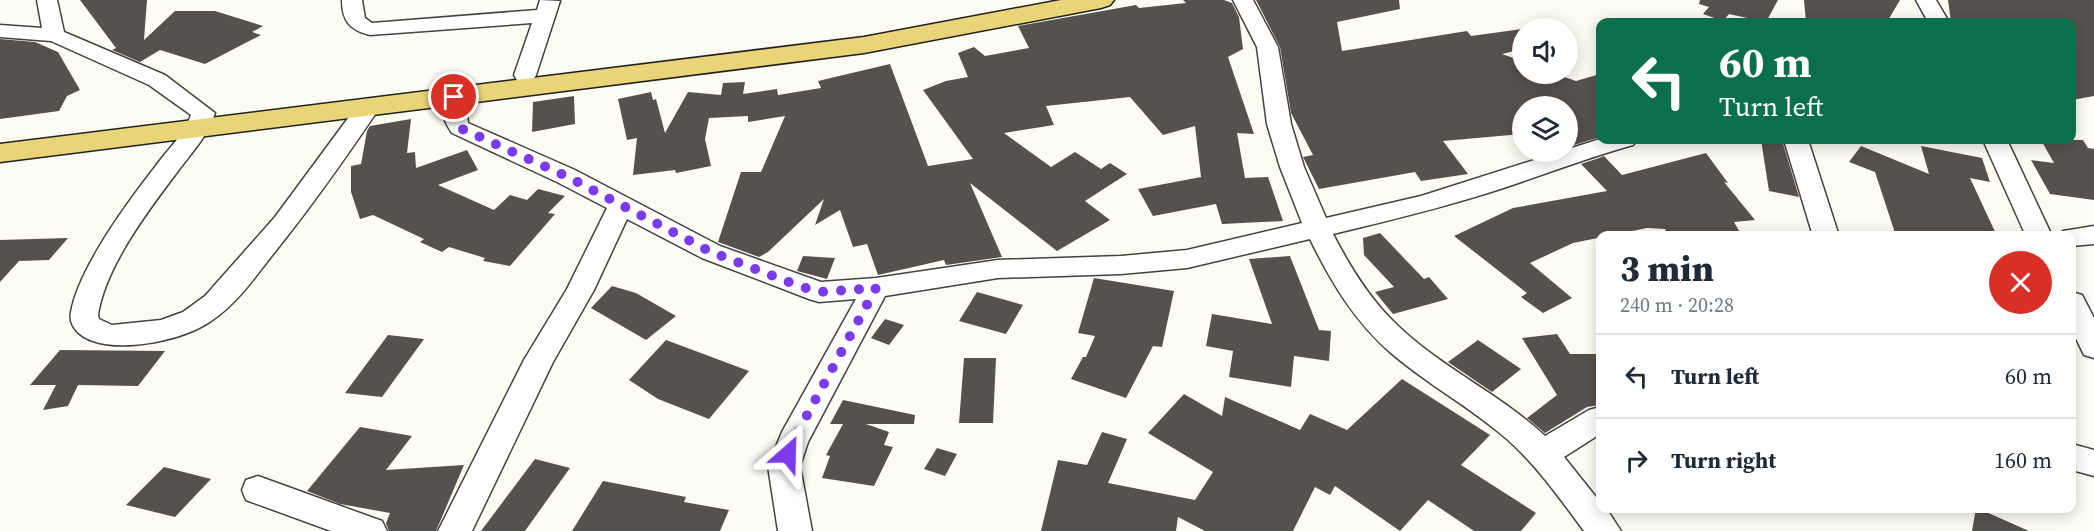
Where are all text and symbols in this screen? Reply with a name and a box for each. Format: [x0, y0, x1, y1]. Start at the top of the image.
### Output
map controls [1512, 18, 1578, 162]
button: sound [1512, 18, 1578, 84]
text: 60 m [1719, 33, 1812, 91]
icon: left [1620, 42, 1698, 120]
pin [428, 71, 479, 122]
icon: arrive [437, 80, 470, 113]
text: Turn left [1719, 88, 1823, 125]
button: layers [1512, 96, 1578, 162]
text: 3 min [1620, 244, 1714, 293]
button: close [1989, 251, 2052, 314]
text: 240 m · 20:28 [1620, 291, 1734, 319]
icon: left [1620, 360, 1653, 393]
text: Turn left [1671, 361, 1759, 391]
text: 60 m [2005, 361, 2052, 391]
position arrow [756, 422, 820, 486]
icon: right [1620, 444, 1653, 477]
text: Turn right [1671, 445, 1776, 475]
text: 160 m [1994, 445, 2052, 475]

